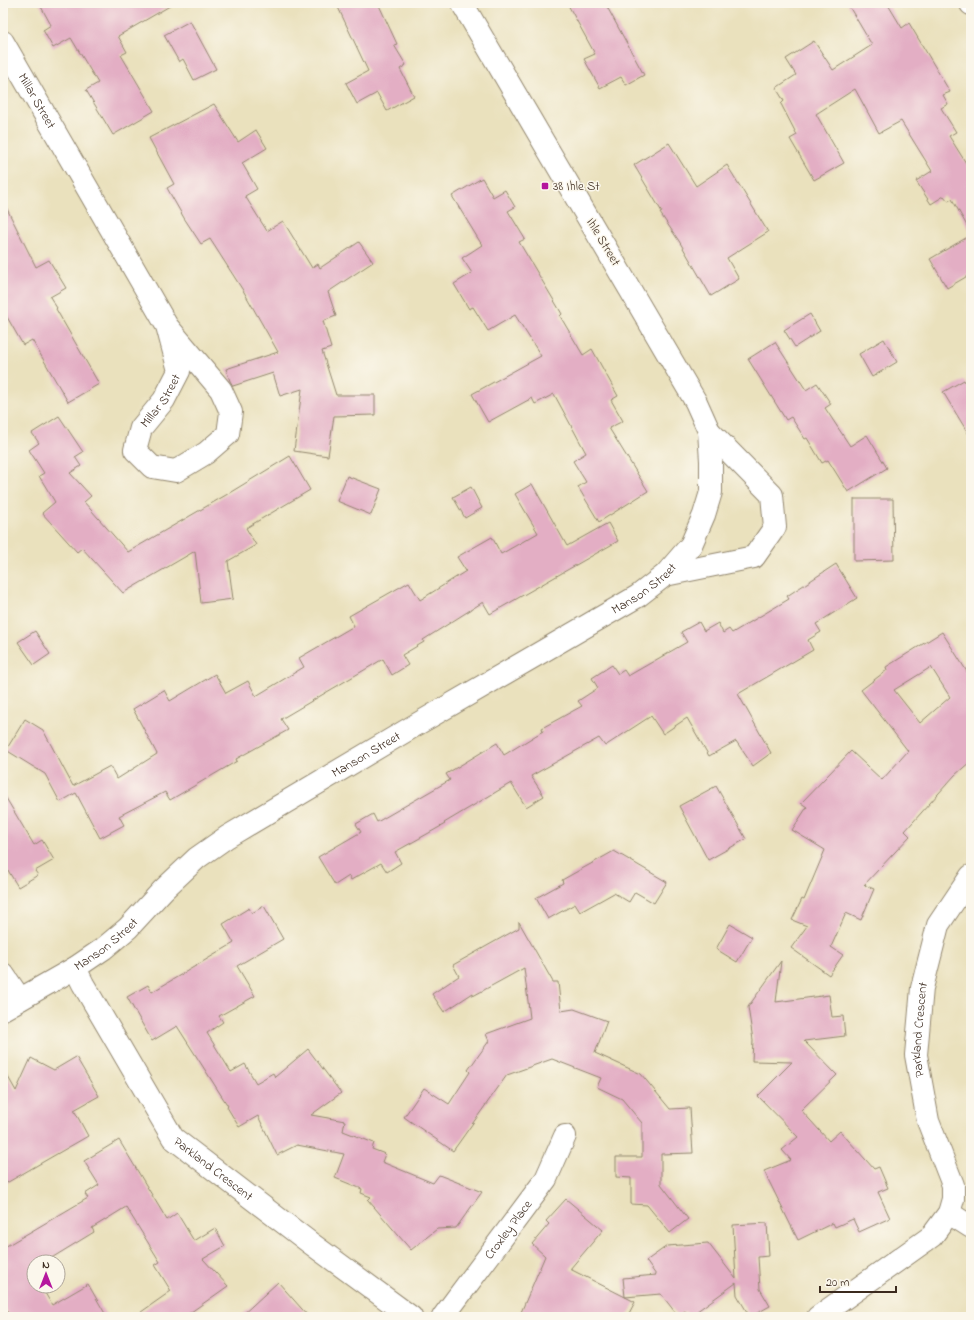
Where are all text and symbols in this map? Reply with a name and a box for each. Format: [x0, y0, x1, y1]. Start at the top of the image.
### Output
street label: Millar Street [13, 69, 61, 133]
place label: 38 Ihle St [553, 177, 600, 196]
marker: 38 Ihle St [540, 181, 550, 191]
street label: Ihle Street [581, 214, 625, 270]
street label: Millar Street [135, 370, 186, 432]
street label: Manson Street [608, 558, 682, 619]
street label: Manson Street [328, 726, 405, 782]
street label: Manson Street [70, 913, 143, 976]
street label: Parkland Crescent [906, 979, 933, 1079]
street label: Parkland Crescent [170, 1132, 258, 1206]
street label: Croxley Place [480, 1196, 537, 1263]
north arrow [26, 1254, 66, 1294]
text: N [42, 1257, 50, 1273]
scale bar [820, 1268, 896, 1294]
text: 20 m [826, 1274, 849, 1292]

